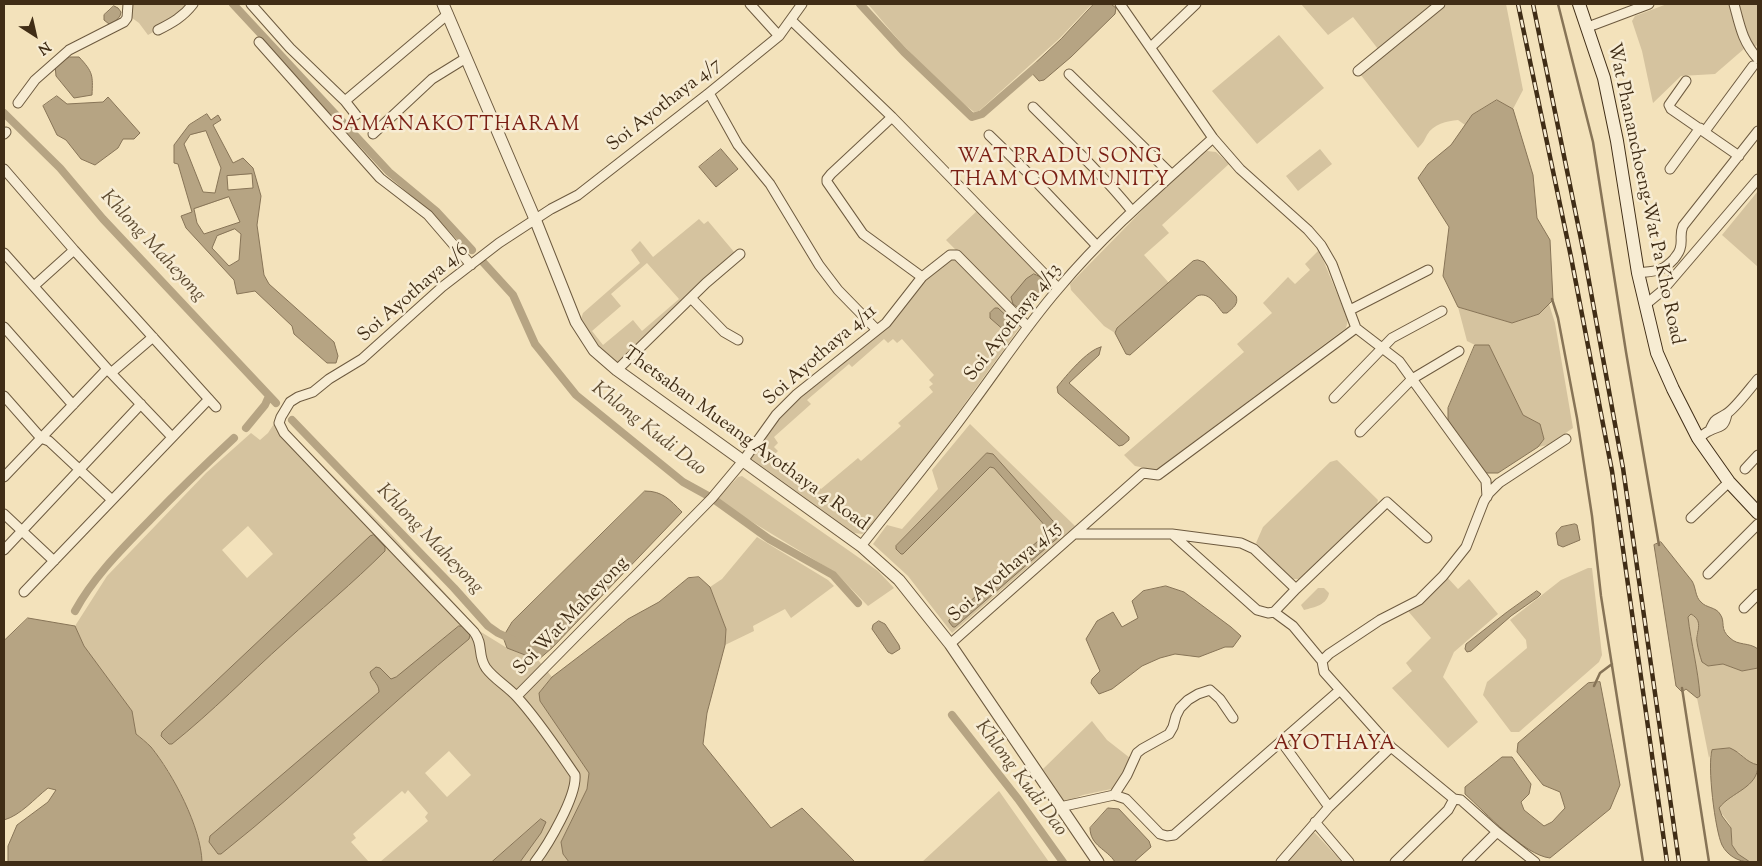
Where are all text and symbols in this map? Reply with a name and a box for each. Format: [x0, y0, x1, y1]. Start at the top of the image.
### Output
north arrow [10, 10, 60, 60]
text: N [33, 36, 54, 59]
street label: Wat Phananchoeng-Wat Pa Kho Road [1601, 41, 1687, 347]
street label: Soi Ayothaya 4/7 [603, 54, 727, 158]
district label: SAMANAKOTTHARAM [330, 115, 582, 139]
district label: WAT PRADU SONG THAM COMMUNITY [948, 147, 1172, 194]
water label: Khlong Maheyong [94, 186, 210, 308]
street label: Soi Ayothaya 4/6 [354, 240, 474, 348]
street label: Soi Ayothaya 4/13 [961, 259, 1067, 387]
street label: Soi Ayothaya 4/11 [760, 301, 882, 411]
street label: Thetsaban Mueang Ayothaya 4 Road [617, 343, 873, 537]
water label: Khlong Kudi Dao [586, 378, 710, 482]
water label: Khlong Maheyong [370, 480, 488, 600]
street label: Soi Ayothaya 4/15 [945, 518, 1067, 628]
street label: Soi Wat Maheyong [510, 553, 634, 681]
water label: Khlong Kudi Dao [968, 716, 1072, 842]
district label: AYOTHAYA [1273, 734, 1397, 758]

